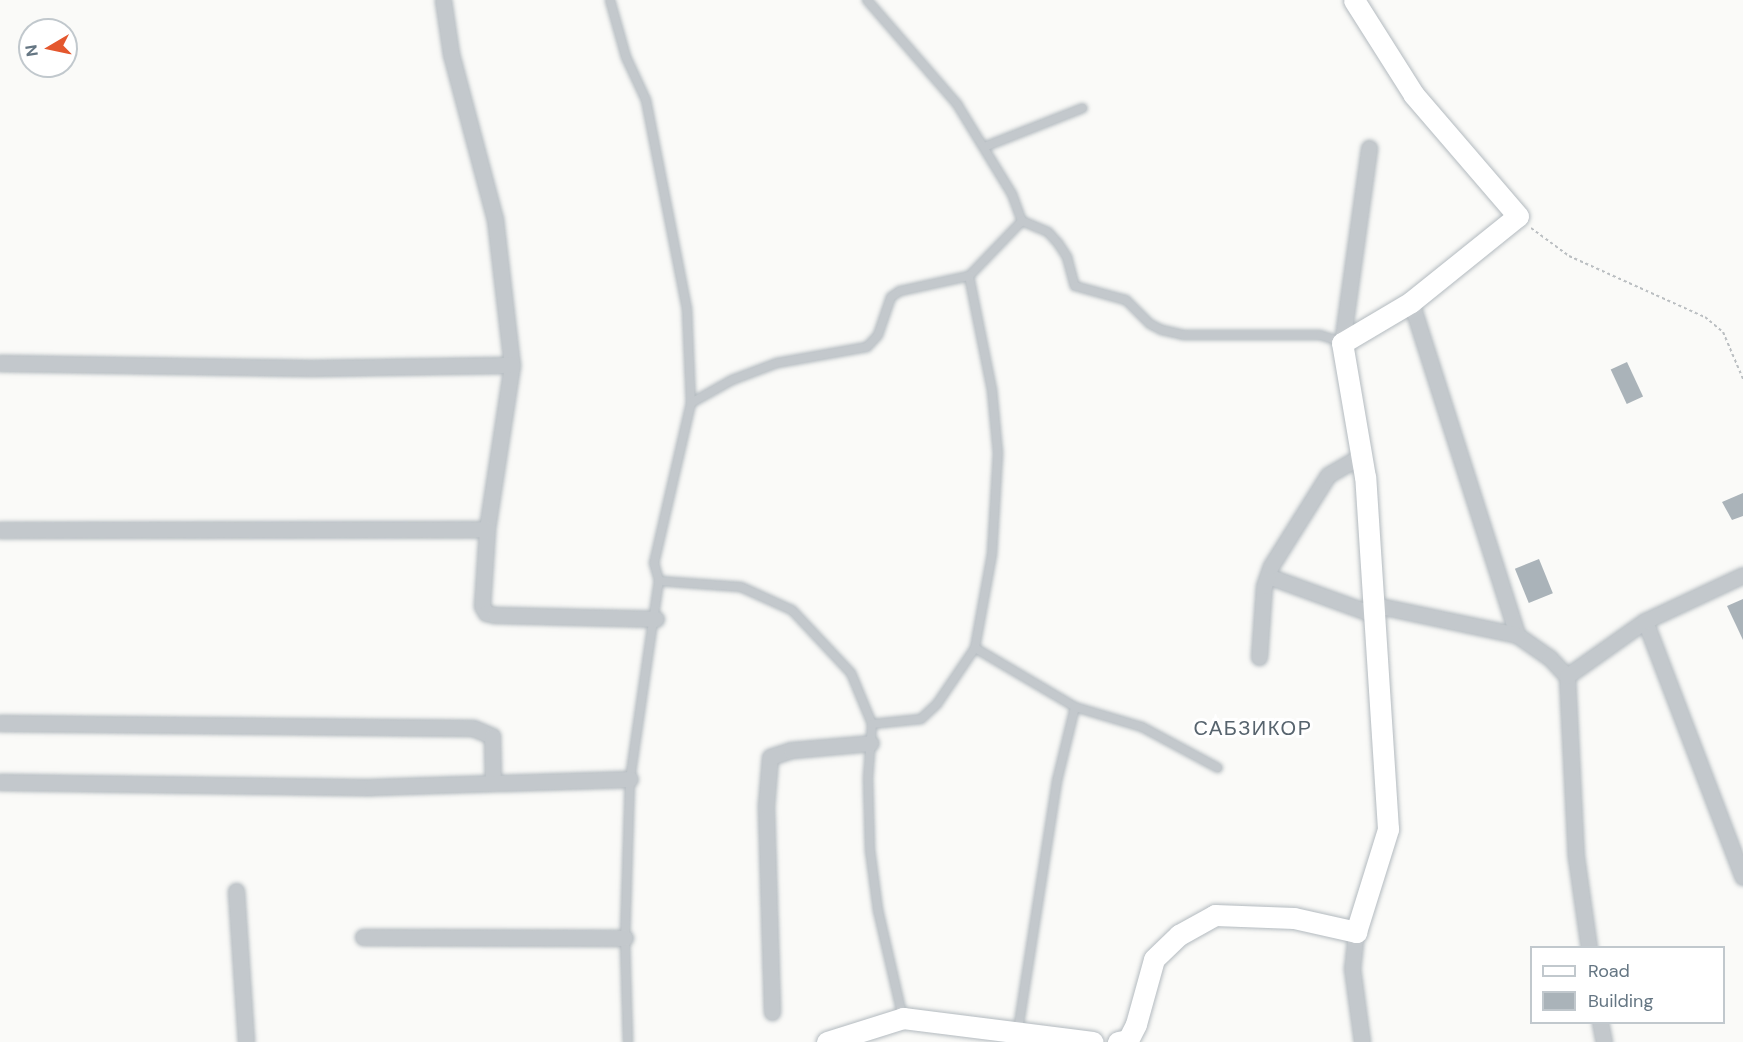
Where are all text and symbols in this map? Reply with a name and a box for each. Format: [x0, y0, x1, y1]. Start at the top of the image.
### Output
north arrow [18, 18, 78, 78]
text: N [20, 43, 43, 58]
district label: САБЗИКОР [1193, 716, 1313, 740]
legend [1530, 946, 1725, 1024]
text: Road [1588, 959, 1630, 983]
text: Building [1588, 989, 1653, 1013]

